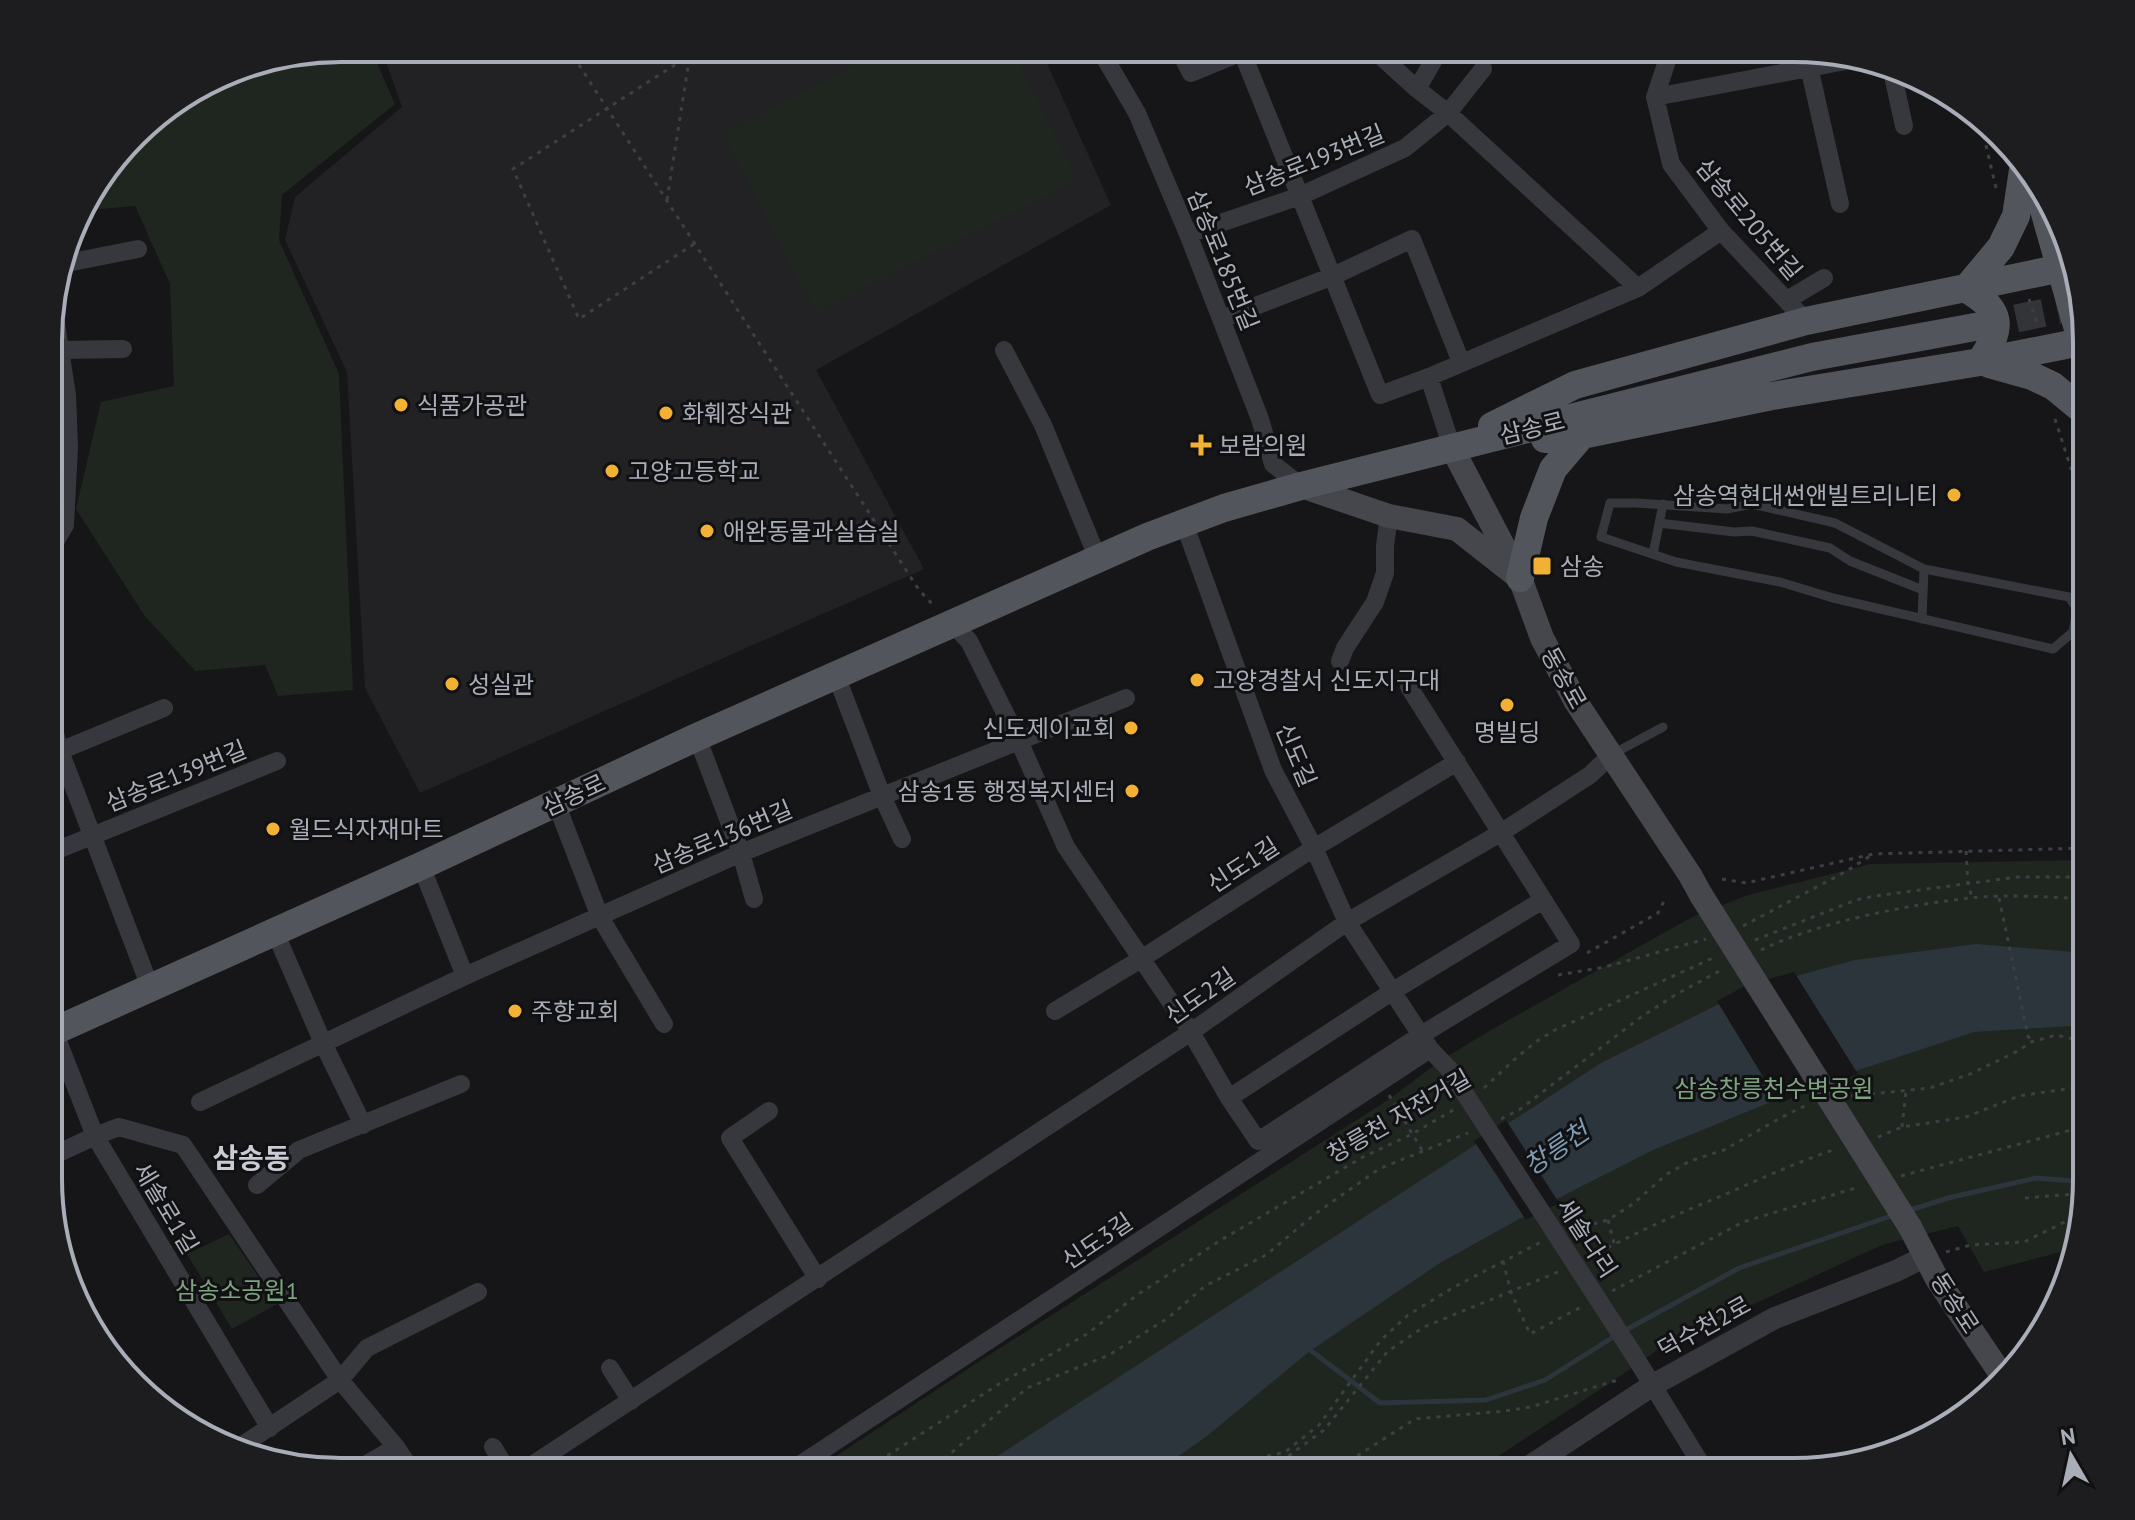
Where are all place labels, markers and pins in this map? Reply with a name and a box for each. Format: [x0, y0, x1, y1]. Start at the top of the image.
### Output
place label: 식품가공관 [417, 390, 527, 421]
marker: 식품가공관 [392, 396, 410, 414]
place label: 화훼장식관 [682, 398, 792, 429]
marker: 화훼장식관 [657, 404, 675, 422]
place label: 보람의원 [1219, 430, 1307, 461]
marker: 보람의원 [1190, 434, 1212, 456]
place label: 고양고등학교 [628, 456, 760, 487]
marker: 고양고등학교 [603, 462, 621, 480]
place label: 삼송역현대썬앤빌트리니티 [1673, 480, 1938, 511]
marker: 삼송역현대썬앤빌트리니티 [1945, 486, 1963, 504]
place label: 애완동물과실습실 [723, 516, 900, 547]
marker: 애완동물과실습실 [698, 522, 716, 540]
place label: 삼송 [1560, 551, 1604, 582]
marker: 삼송 [1531, 555, 1553, 577]
place label: 고양경찰서 신도지구대 [1213, 665, 1440, 696]
place label: 성실관 [468, 669, 534, 700]
marker: 고양경찰서 신도지구대 [1188, 671, 1206, 689]
marker: 성실관 [443, 675, 461, 693]
marker: 명빌딩 [1498, 696, 1516, 714]
place label: 신도제이교회 [983, 713, 1115, 744]
place label: 명빌딩 [1474, 717, 1540, 748]
marker: 신도제이교회 [1122, 719, 1140, 737]
place label: 삼송1동 행정복지센터 [898, 776, 1116, 807]
marker: 삼송1동 행정복지센터 [1123, 782, 1141, 800]
place label: 월드식자재마트 [289, 814, 444, 845]
marker: 월드식자재마트 [264, 820, 282, 838]
place label: 주향교회 [531, 996, 619, 1027]
marker: 주향교회 [506, 1002, 524, 1020]

